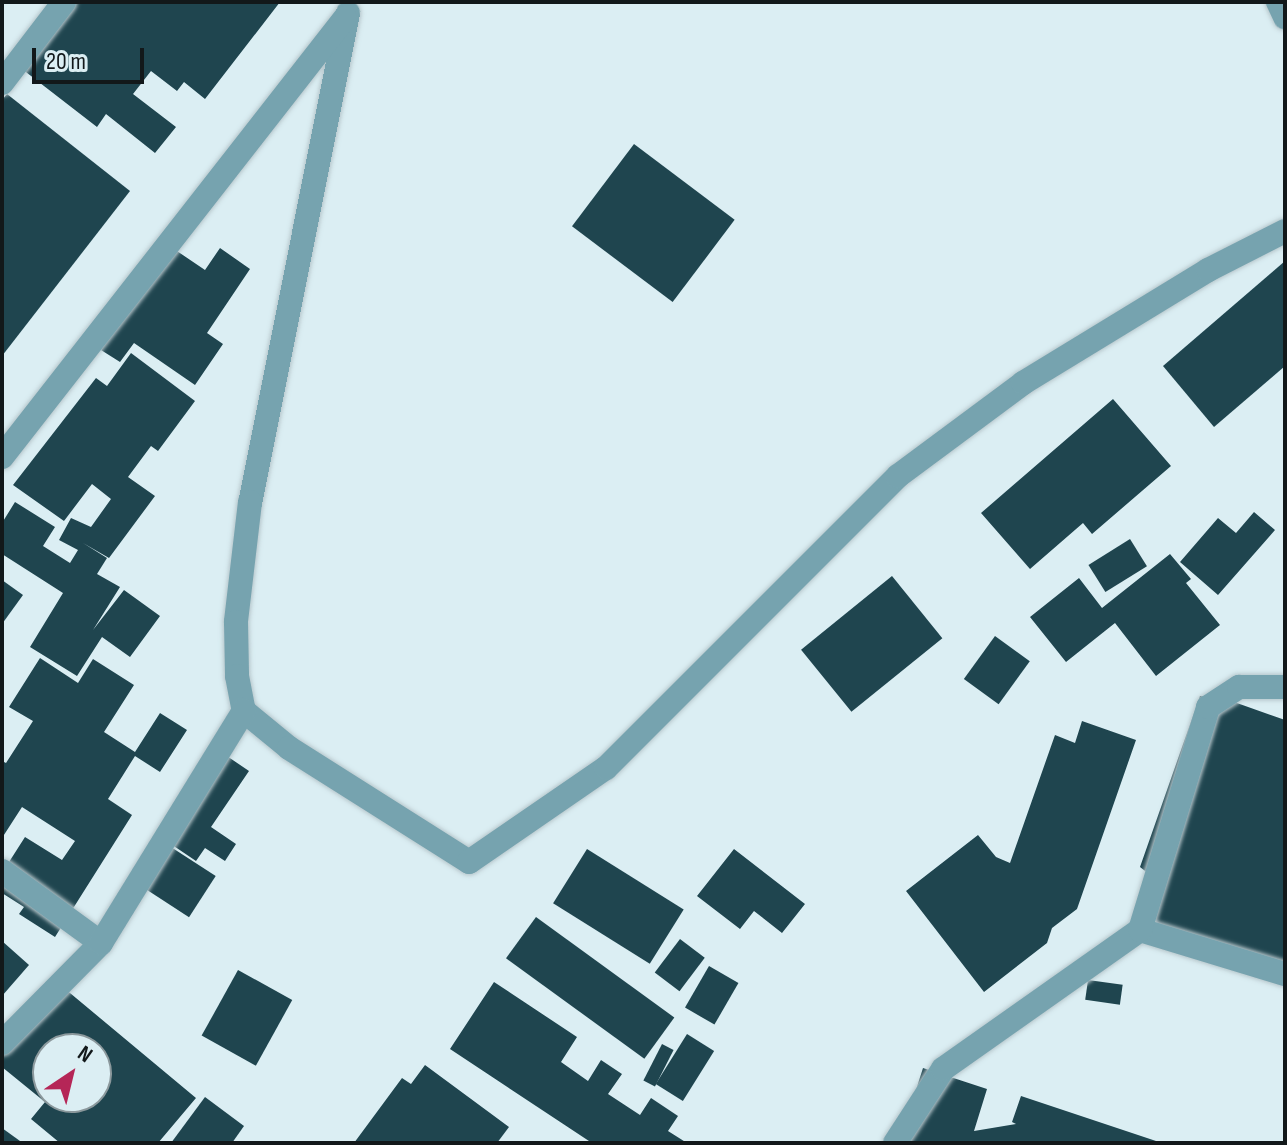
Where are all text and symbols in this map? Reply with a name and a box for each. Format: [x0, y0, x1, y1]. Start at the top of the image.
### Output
scale bar [36, 32, 148, 82]
text: 20 m [46, 47, 86, 76]
north arrow [32, 1033, 112, 1113]
text: N [72, 1040, 97, 1069]

